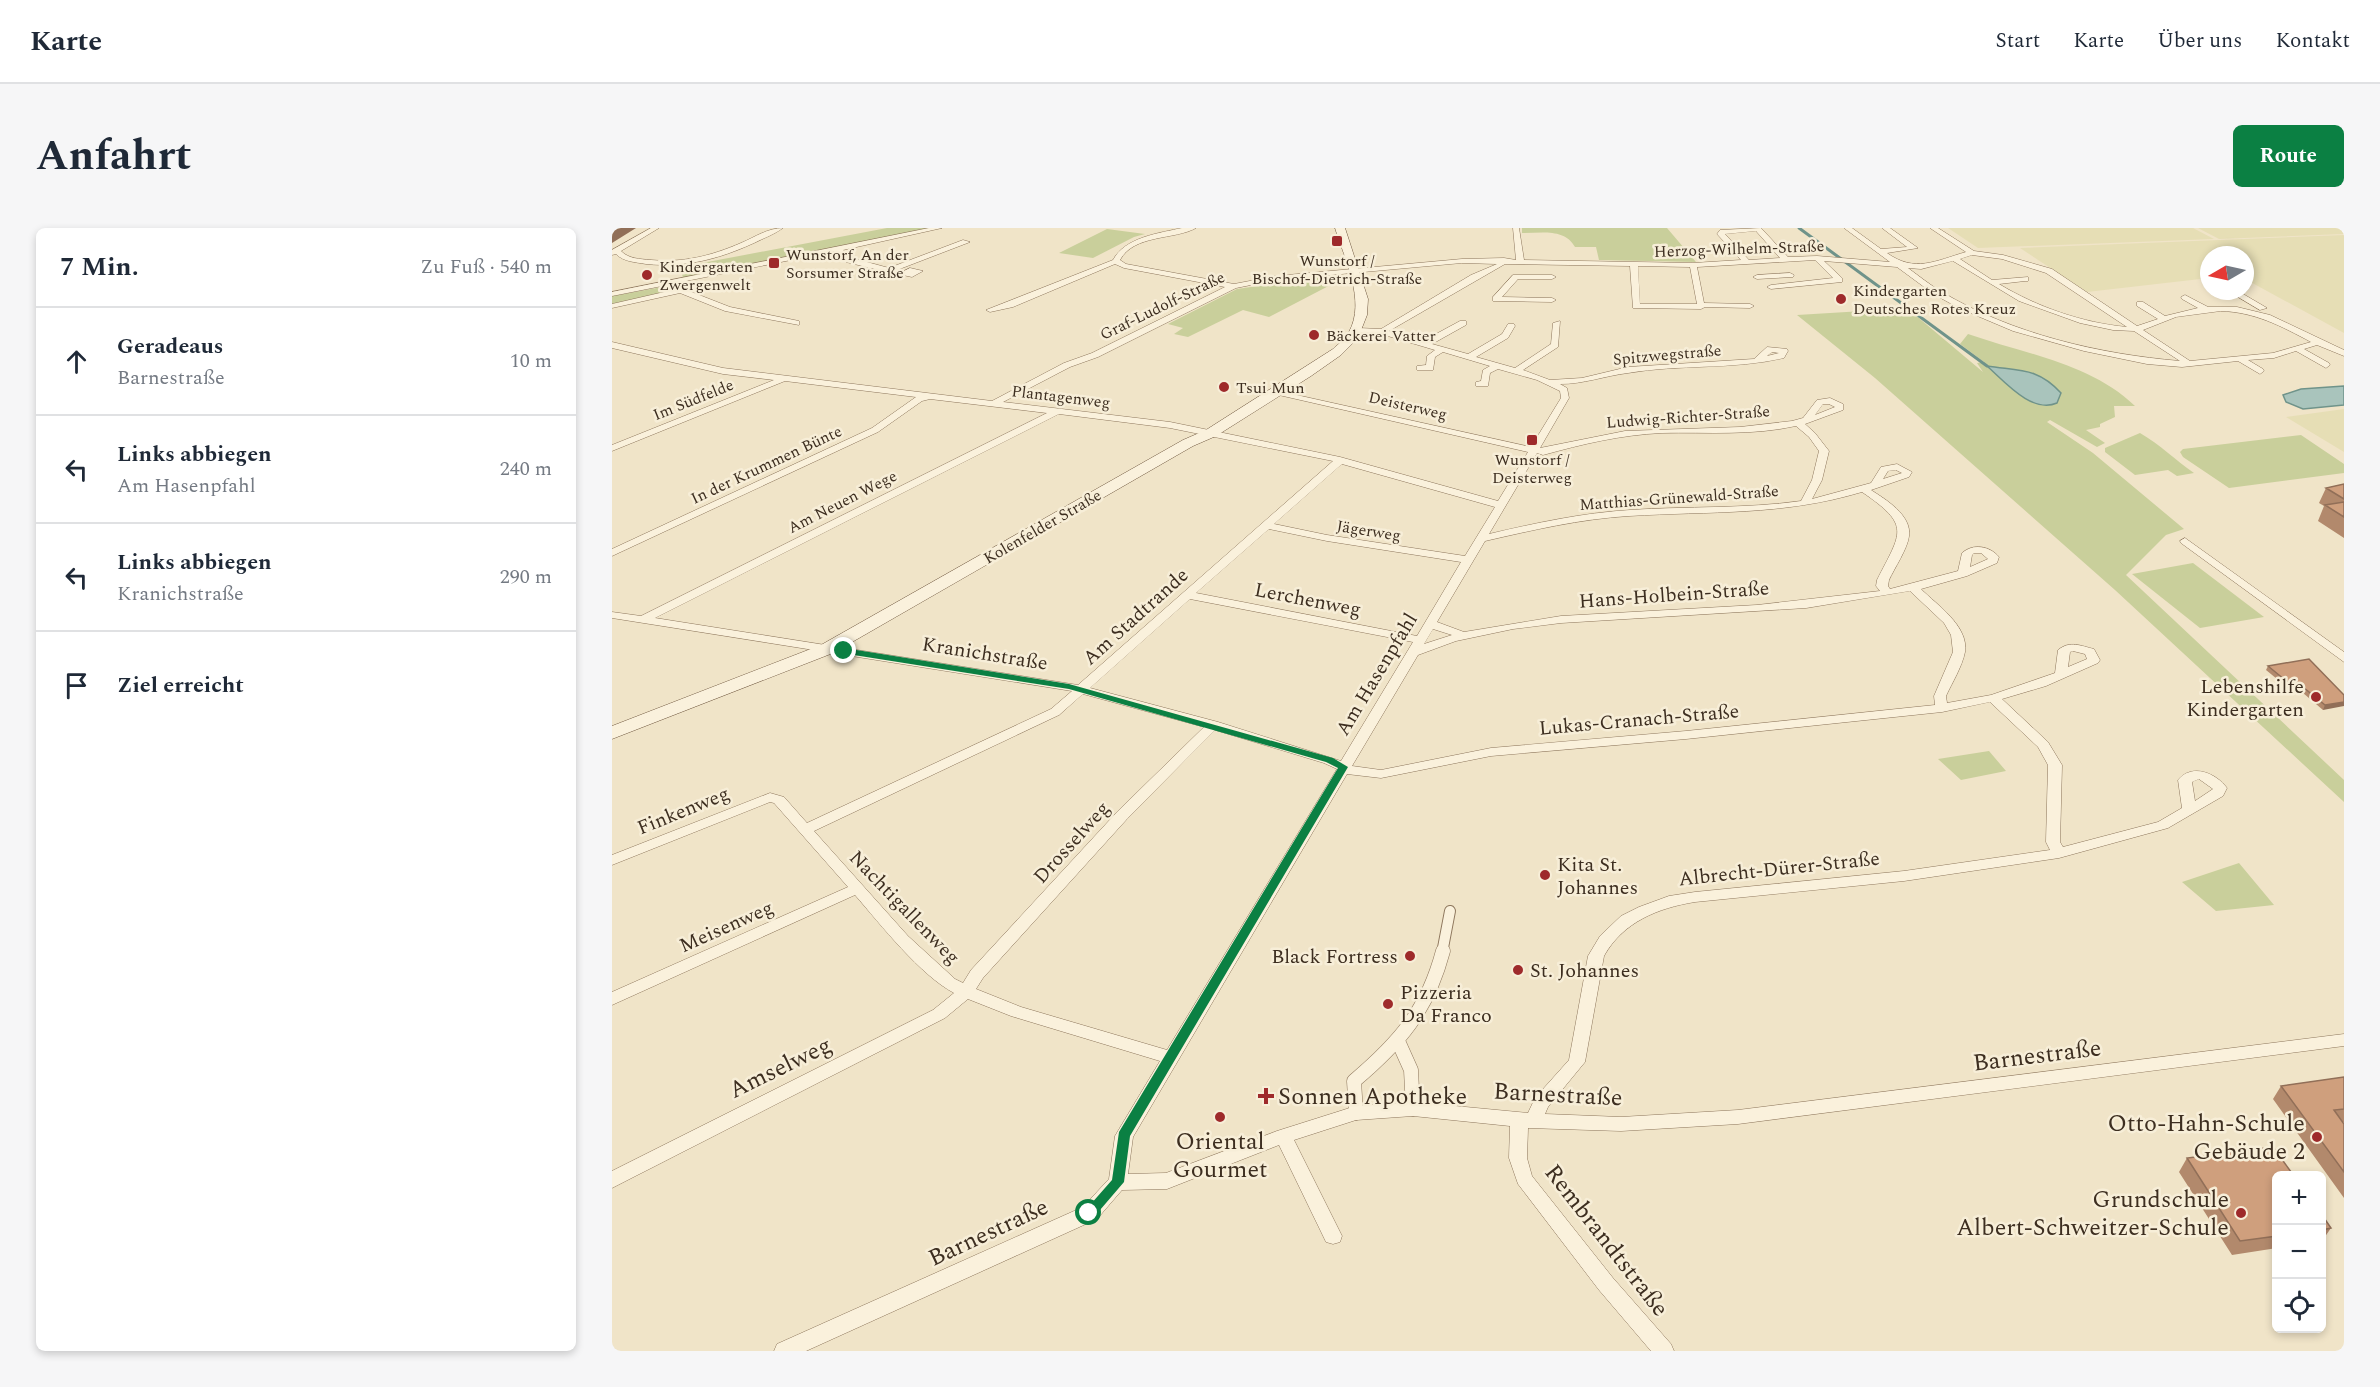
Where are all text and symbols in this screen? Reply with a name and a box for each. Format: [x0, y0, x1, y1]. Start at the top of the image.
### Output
text: Karte [30, 20, 102, 63]
text: Start [1995, 25, 2040, 57]
text: Karte [2073, 25, 2124, 57]
text: Über uns [2157, 25, 2242, 57]
text: Kontakt [2275, 25, 2350, 57]
text: Anfahrt [36, 125, 192, 188]
button: Route [2233, 125, 2344, 187]
marker: Wunstorf / Bischof-Dietrich-Straße [1330, 234, 1344, 248]
street label: Herzog-Wilhelm-Straße [1653, 234, 1825, 264]
place label: Wunstorf, An der Sorsumer Straße [786, 243, 909, 285]
north arrow [2200, 246, 2254, 300]
text: 7 Min. [60, 247, 139, 287]
place label: Wunstorf / Bischof-Dietrich-Straße [1252, 249, 1422, 291]
text: Zu Fuß · 540 m [420, 252, 552, 282]
place label: Kindergarten Zwergenwelt [659, 255, 753, 297]
marker: Wunstorf, An der Sorsumer Straße [767, 256, 781, 270]
street label: Graf-Ludolf-Straße [1096, 265, 1229, 347]
marker: Kindergarten Zwergenwelt [640, 268, 654, 282]
place label: Kindergarten Deutsches Rotes Kreuz [1853, 279, 2016, 321]
marker: Kindergarten Deutsches Rotes Kreuz [1834, 292, 1848, 306]
place label: Bäckerei Vatter [1326, 324, 1436, 348]
marker: Bäckerei Vatter [1307, 328, 1321, 342]
text: Geradeaus [117, 330, 223, 363]
street label: Spitzwegstraße [1612, 338, 1722, 372]
icon: ahead [60, 345, 93, 378]
text: 10 m [510, 346, 552, 376]
text: Barnestraße [117, 363, 225, 393]
street label: Im Südfelde [649, 373, 737, 427]
place label: Tsui Mun [1236, 376, 1305, 400]
street label: Plantagenweg [1010, 379, 1112, 415]
marker: Tsui Mun [1217, 380, 1231, 394]
street label: Deisterweg [1366, 385, 1450, 427]
street label: Ludwig-Richter-Straße [1605, 399, 1771, 435]
street label: In der Krummen Bünte [687, 419, 846, 510]
marker: Wunstorf / Deisterweg [1525, 433, 1539, 447]
text: Links abbiegen [117, 438, 272, 471]
place label: Wunstorf / Deisterweg [1492, 448, 1572, 490]
icon: left [60, 453, 93, 486]
text: 240 m [500, 454, 552, 484]
street label: Am Neuen Wege [784, 464, 901, 540]
text: Am Hasenpfahl [117, 471, 256, 501]
street label: Matthias-Grünewald-Straße [1579, 479, 1780, 517]
street label: Kolenfelder Straße [979, 483, 1106, 570]
street label: Jägerweg [1335, 514, 1403, 548]
text: Links abbiegen [117, 546, 272, 579]
icon: left [60, 561, 93, 594]
street label: Am Stadtrande [1076, 561, 1195, 673]
text: 290 m [500, 562, 552, 592]
street label: Hans-Holbein-Straße [1578, 573, 1770, 617]
street label: Lerchenweg [1252, 575, 1364, 625]
text: Kranichstraße [117, 579, 244, 609]
street label: Am Hasenpfahl [1328, 607, 1425, 742]
street label: Kranichstraße [920, 629, 1050, 679]
route end [830, 637, 856, 663]
icon: arrive [60, 669, 93, 702]
text: Ziel erreicht [117, 669, 244, 702]
place label: Lebenshilfe Kindergarten [2186, 672, 2304, 725]
marker: Lebenshilfe Kindergarten [2309, 690, 2323, 704]
street label: Lukas-Cranach-Straße [1538, 696, 1740, 744]
street label: Finkenweg [633, 779, 734, 843]
street label: Drosselweg [1026, 795, 1117, 891]
street label: Nachtigallenweg [842, 844, 967, 972]
street label: Albrecht-Dürer-Straße [1677, 844, 1881, 894]
place label: Kita St. Johannes [1557, 850, 1638, 903]
marker: Kita St. Johannes [1538, 868, 1552, 882]
street label: Meisenweg [674, 893, 778, 961]
place label: Black Fortress [1271, 942, 1398, 972]
marker: Black Fortress [1403, 949, 1417, 963]
place label: St. Johannes [1530, 956, 1639, 986]
marker: St. Johannes [1511, 963, 1525, 977]
place label: Pizzeria Da Franco [1400, 978, 1492, 1031]
marker: Pizzeria Da Franco [1381, 997, 1395, 1011]
street label: Amselweg [723, 1028, 838, 1108]
street label: Barnestraße [1971, 1030, 2103, 1082]
street label: Barnestraße [1493, 1074, 1623, 1116]
place label: Sonnen Apotheke [1278, 1079, 1467, 1115]
marker: Sonnen Apotheke [1259, 1089, 1273, 1103]
place label: Otto-Hahn-Schule Gebäude 2 [2108, 1106, 2305, 1170]
marker: Oriental Gourmet [1213, 1110, 1227, 1124]
place label: Oriental Gourmet [1172, 1124, 1268, 1188]
marker: Otto-Hahn-Schule Gebäude 2 [2310, 1130, 2324, 1144]
street label: Rembrandtstraße [1535, 1157, 1677, 1325]
map controls [2272, 1171, 2326, 1333]
button: + [2272, 1171, 2326, 1225]
place label: Grundschule Albert-Schweitzer-Schule [1956, 1182, 2229, 1246]
street label: Barnestraße [922, 1189, 1055, 1277]
route start [1075, 1199, 1101, 1225]
marker: Grundschule Albert-Schweitzer-Schule [2234, 1206, 2248, 1220]
button: − [2272, 1225, 2326, 1279]
button: locate [2272, 1279, 2326, 1333]

